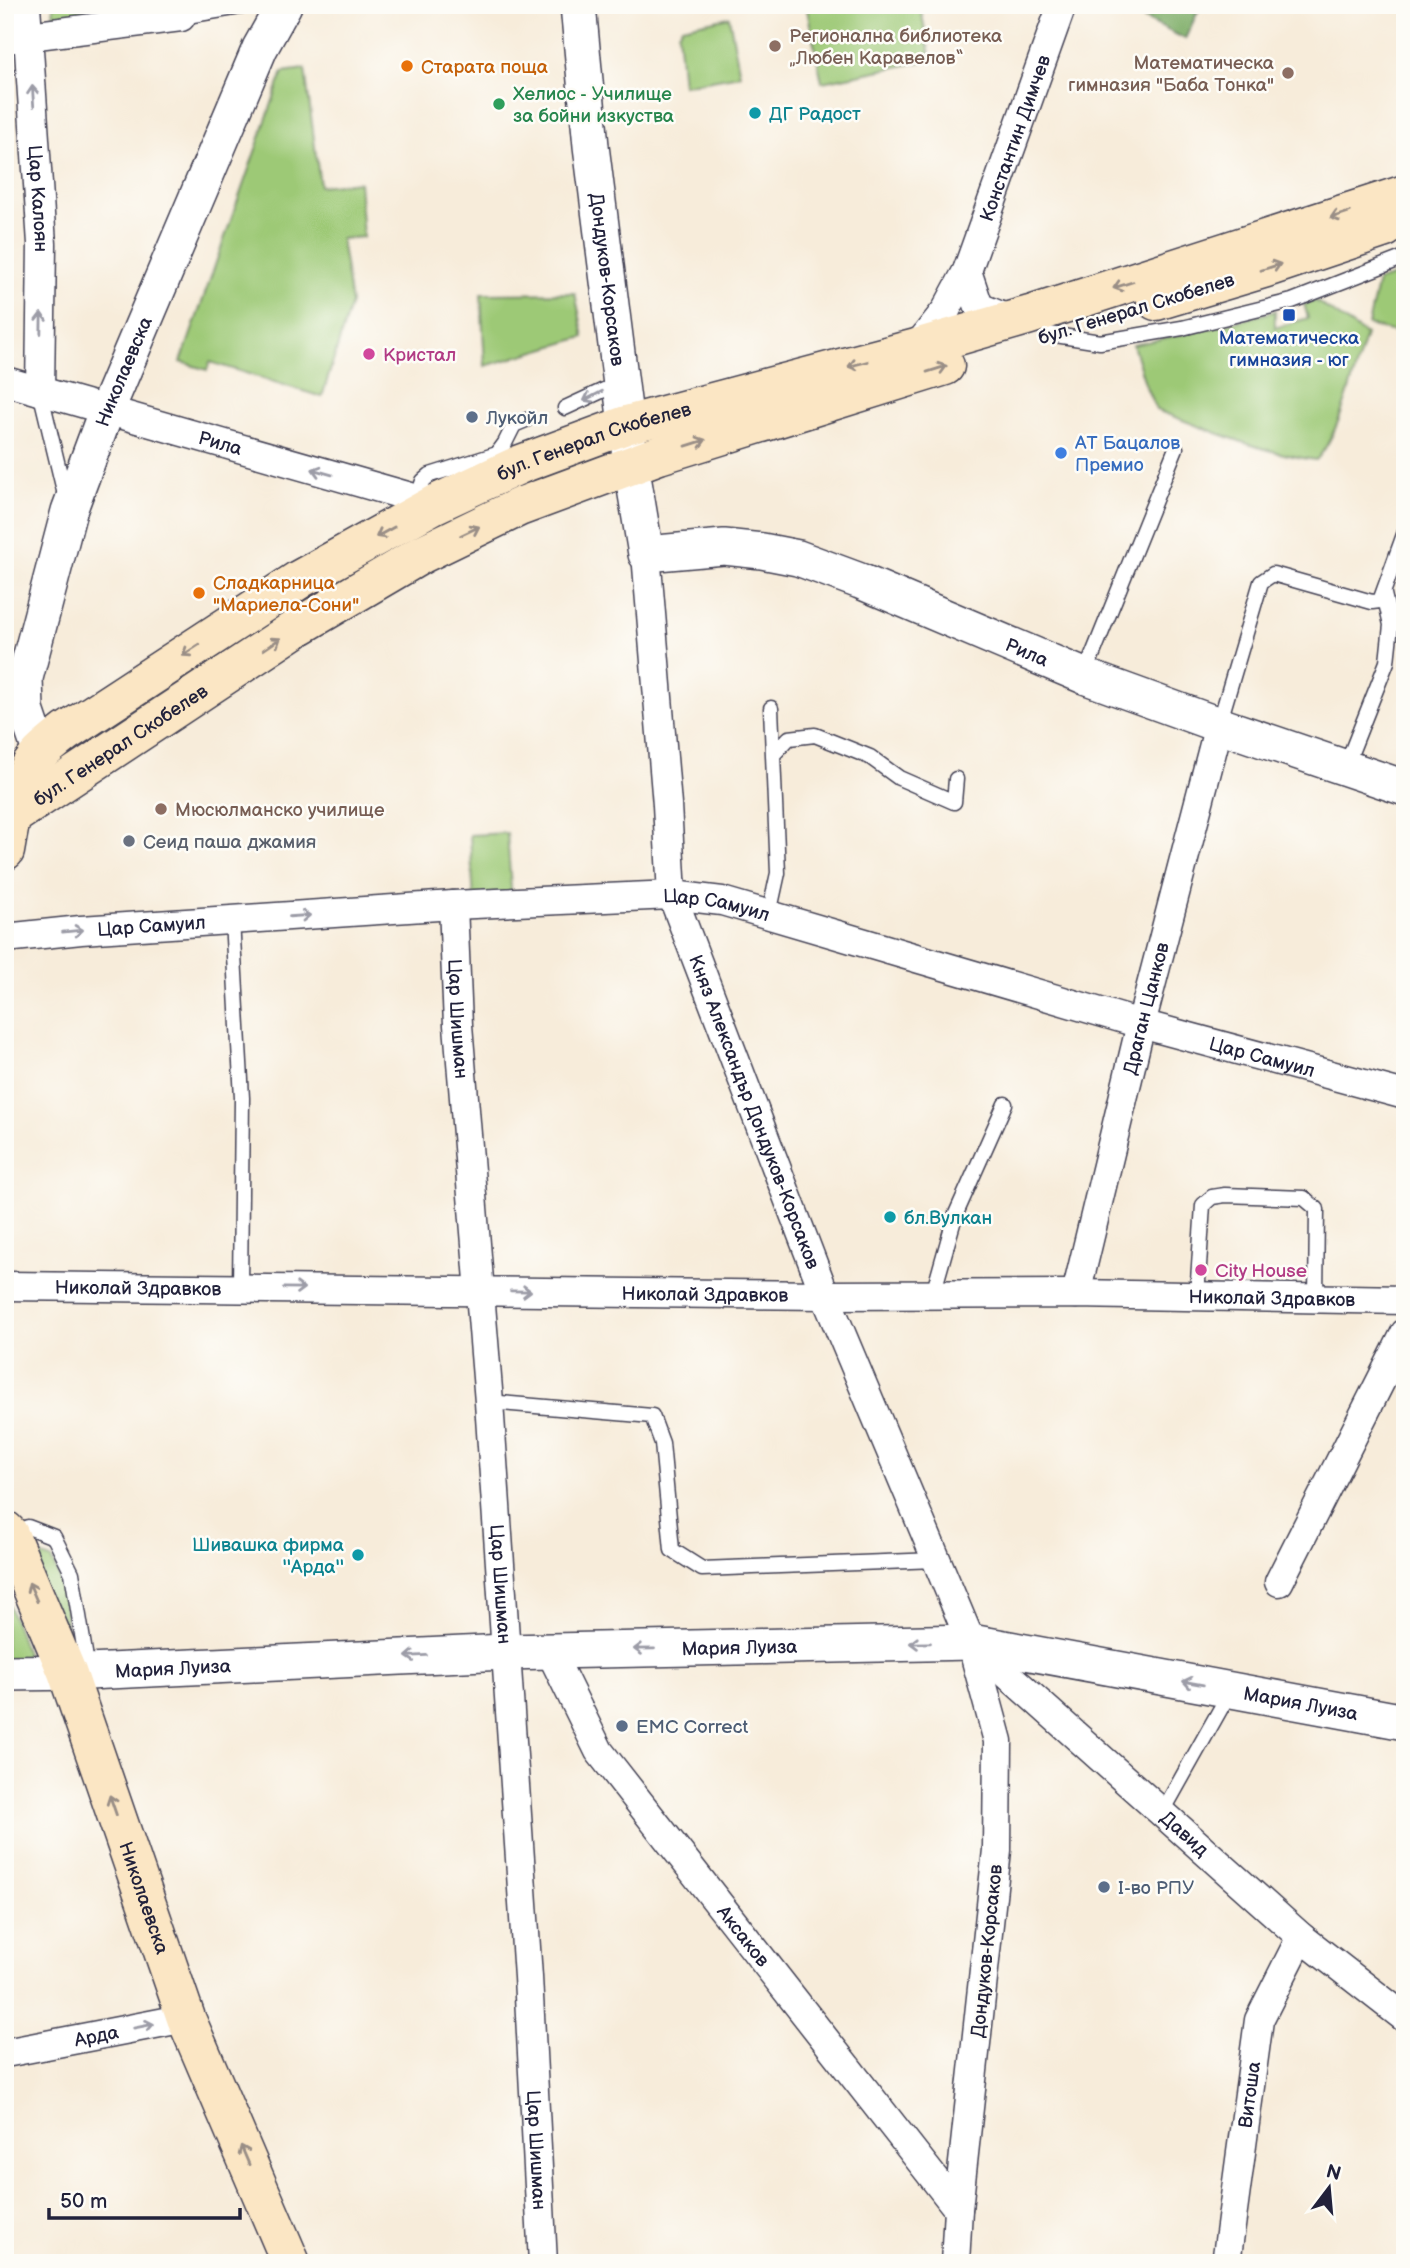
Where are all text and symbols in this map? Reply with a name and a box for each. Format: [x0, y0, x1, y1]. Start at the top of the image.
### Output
place label: Регионална библиотека „Любен Каравелов“ [789, 25, 1002, 70]
marker: Регионална библиотека „Любен Каравелов“ [767, 38, 783, 54]
street label: Константин Димчев [976, 52, 1056, 225]
place label: Математическа гимназия "Баба Тонка" [1068, 52, 1274, 97]
place label: Старата поща [421, 56, 548, 79]
marker: Старата поща [399, 58, 415, 74]
marker: Математическа гимназия "Баба Тонка" [1280, 65, 1296, 81]
place label: Хелиос - Училище за бойни изкуства [513, 83, 674, 128]
one-way arrow [26, 85, 39, 108]
marker: Хелиос - Училище за бойни изкуства [491, 96, 507, 112]
place label: ДГ Радост [769, 103, 861, 126]
marker: ДГ Радост [747, 105, 763, 121]
street label: Цар Калоян [22, 144, 52, 252]
street label: Дондуков-Корсаков [584, 192, 629, 367]
one-way arrow [1329, 210, 1351, 222]
one-way arrow [1260, 259, 1282, 272]
street label: бул. Генерал Скобелев [1036, 269, 1237, 350]
one-way arrow [1113, 280, 1135, 292]
marker: Математическа гимназия - юг [1281, 307, 1297, 323]
one-way arrow [34, 312, 48, 335]
street label: Николаевска [91, 313, 158, 430]
place label: Математическа гимназия - юг [1219, 327, 1359, 372]
place label: Кристал [383, 344, 456, 367]
marker: Кристал [361, 346, 377, 362]
one-way arrow [847, 358, 870, 371]
one-way arrow [925, 362, 947, 374]
one-way arrow [583, 390, 604, 403]
street label: бул. Генерал Скобелев [494, 398, 694, 487]
place label: Лукойл [485, 407, 548, 430]
marker: Лукойл [464, 409, 480, 425]
street label: Рила [195, 427, 245, 461]
place label: АТ Бацалов Премио [1074, 432, 1180, 477]
one-way arrow [685, 436, 707, 449]
marker: АТ Бацалов Премио [1053, 445, 1069, 461]
one-way arrow [311, 464, 333, 477]
one-way arrow [459, 524, 480, 538]
one-way arrow [375, 526, 396, 539]
place label: Сладкарница "Мариела-Сони" [213, 572, 359, 617]
marker: Сладкарница "Мариела-Сони" [191, 585, 207, 601]
street label: Рила [1001, 634, 1051, 672]
one-way arrow [262, 637, 281, 651]
one-way arrow [181, 643, 201, 657]
street label: бул. Генерал Скобелев [30, 680, 213, 812]
place label: Мюсюлманско училище [175, 799, 385, 822]
marker: Мюсюлманско училище [153, 801, 169, 817]
place label: Сеид паша джамия [143, 831, 316, 854]
marker: Сеид паша джамия [121, 833, 137, 849]
street label: Цар Самуил [663, 885, 772, 927]
one-way arrow [288, 909, 311, 922]
street label: Цар Самуил [97, 912, 206, 942]
one-way arrow [61, 924, 84, 937]
street label: Драган Цанков [1119, 940, 1175, 1077]
street label: Княз Александър Дондуков-Корсаков [683, 952, 824, 1272]
street label: Цар Шишман [442, 959, 472, 1080]
street label: Цар Самуил [1206, 1033, 1317, 1083]
place label: бл.Вулкан [904, 1207, 992, 1230]
marker: бл.Вулкан [882, 1209, 898, 1225]
place label: City House [1215, 1260, 1307, 1283]
marker: City House [1193, 1262, 1209, 1278]
street label: Николай Здравков [55, 1277, 221, 1301]
one-way arrow [282, 1282, 305, 1295]
street label: Николай Здравков [622, 1283, 788, 1308]
one-way arrow [510, 1284, 533, 1298]
street label: Николай Здравков [1188, 1286, 1355, 1312]
street label: Цар Шишман [484, 1524, 515, 1645]
place label: Шивашка фирма ''Арда'' [192, 1534, 344, 1579]
marker: Шивашка фирма ''Арда'' [350, 1547, 366, 1563]
one-way arrow [26, 1581, 39, 1603]
street label: Мария Луиза [681, 1636, 798, 1661]
one-way arrow [909, 1637, 932, 1650]
one-way arrow [633, 1642, 656, 1656]
one-way arrow [406, 1650, 428, 1663]
street label: Мария Луиза [114, 1655, 231, 1684]
one-way arrow [1182, 1676, 1205, 1689]
street label: Мария Луиза [1241, 1682, 1360, 1726]
place label: EMC Correct [636, 1716, 749, 1739]
marker: EMC Correct [614, 1718, 630, 1734]
one-way arrow [106, 1794, 118, 1816]
street label: Давид [1155, 1807, 1213, 1862]
street label: Николаевска [113, 1839, 173, 1957]
street label: Дондуков-Корсаков [967, 1863, 1008, 2039]
place label: I-во РПУ [1118, 1877, 1194, 1900]
marker: I-во РПУ [1096, 1879, 1112, 1895]
street label: Аксаков [711, 1901, 774, 1972]
one-way arrow [132, 2019, 155, 2032]
street label: Арда [72, 2021, 121, 2053]
street label: Витоша [1234, 2060, 1266, 2129]
street label: Цар Шишман [521, 2090, 550, 2211]
one-way arrow [237, 2145, 250, 2166]
north arrow [1294, 2152, 1364, 2222]
text: N [1323, 2160, 1343, 2186]
scale bar [49, 2177, 240, 2221]
text: 50 m [60, 2189, 107, 2214]

